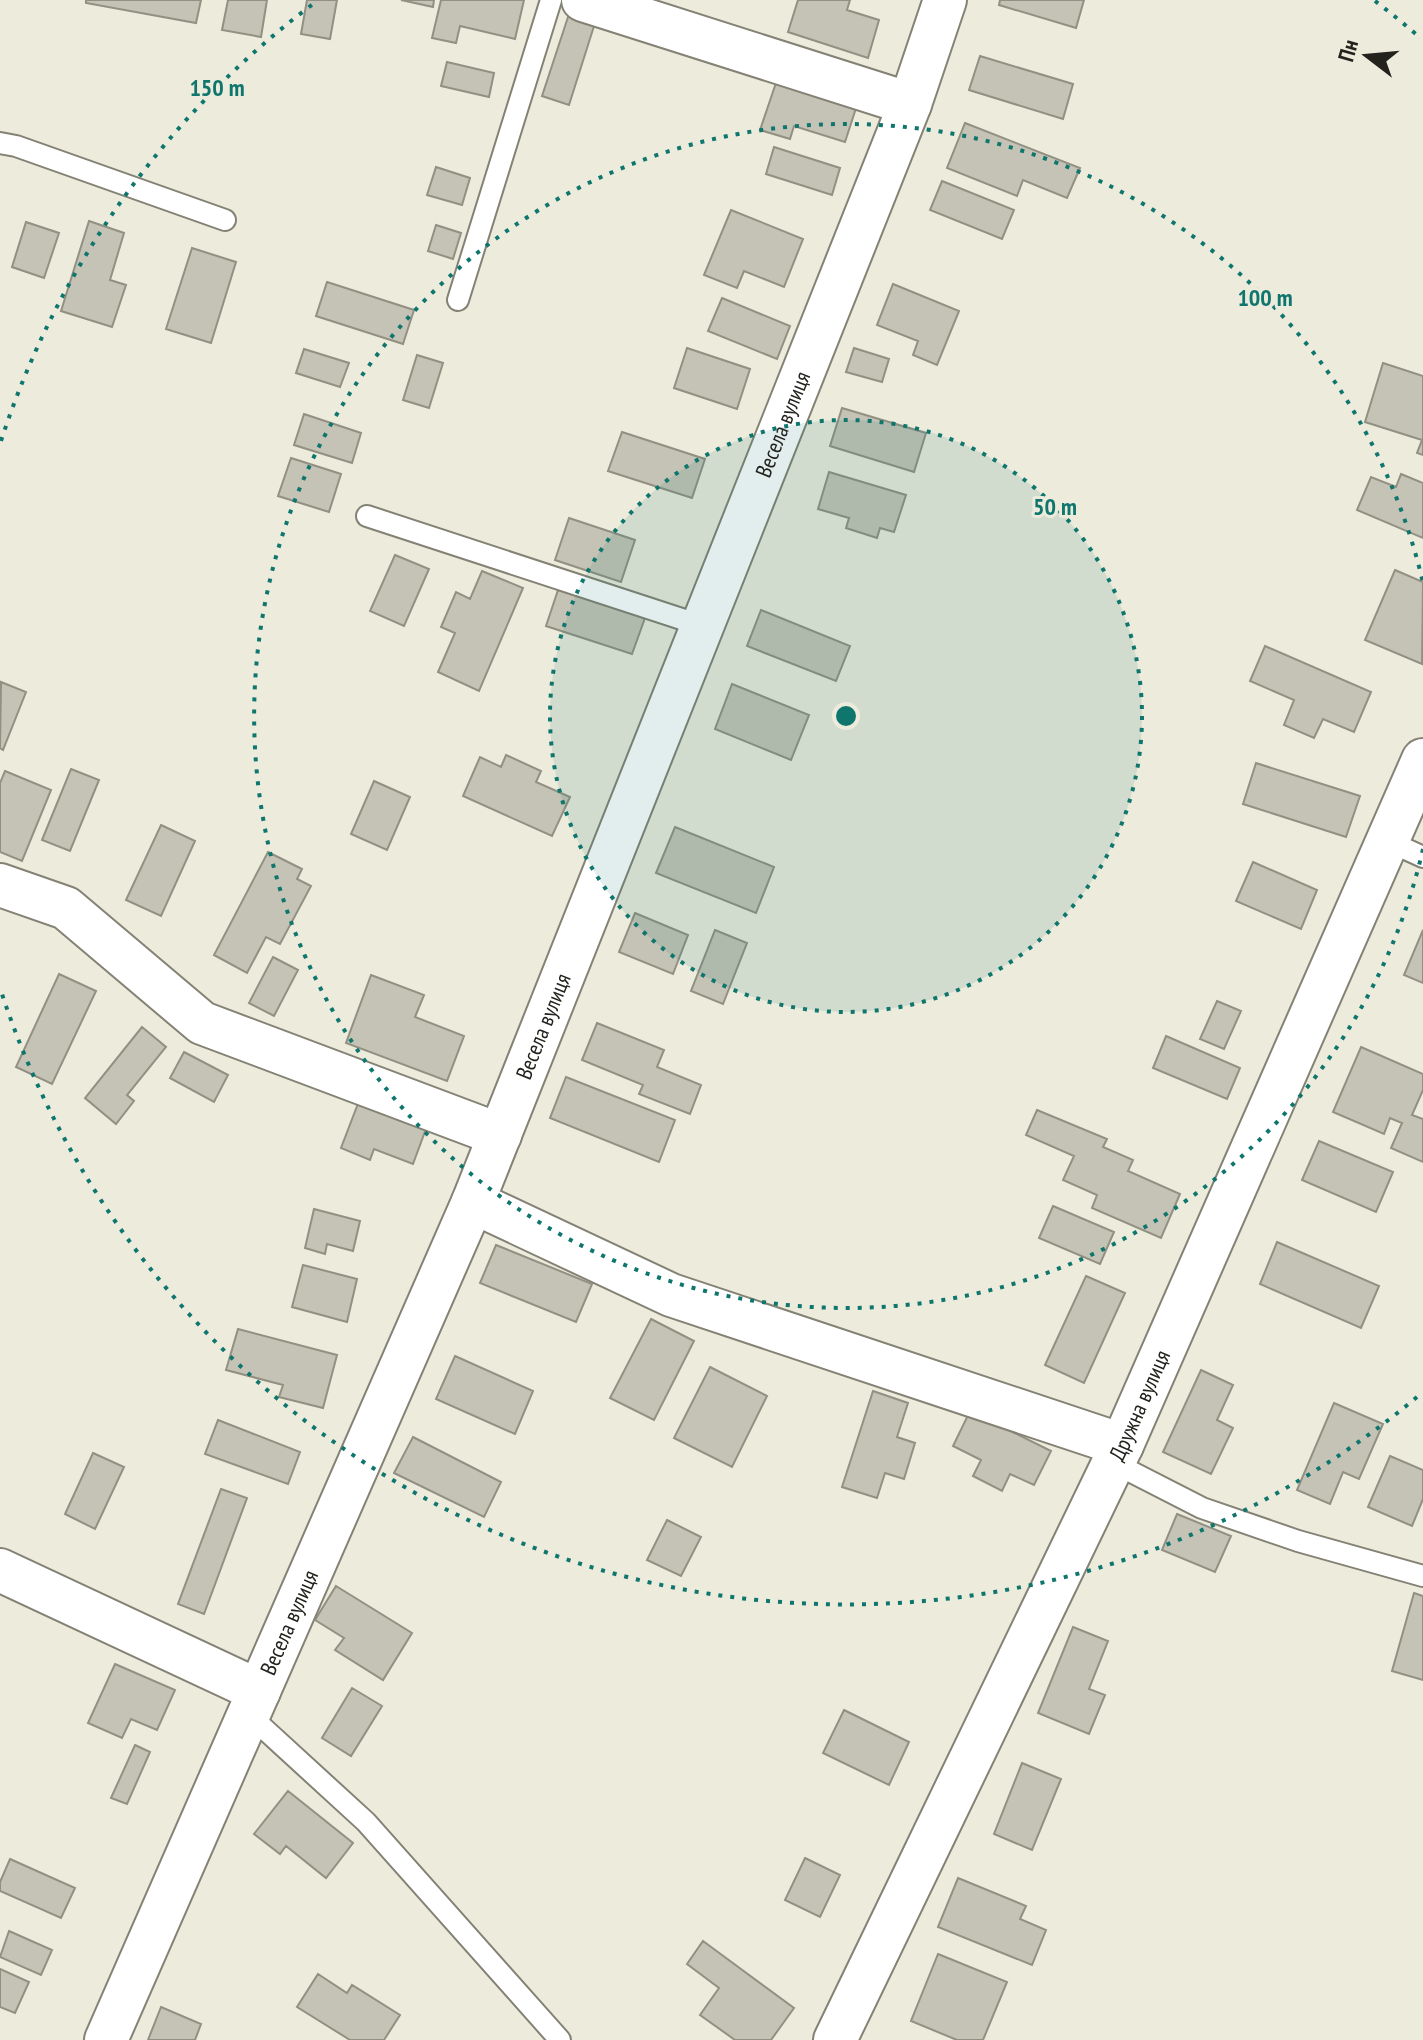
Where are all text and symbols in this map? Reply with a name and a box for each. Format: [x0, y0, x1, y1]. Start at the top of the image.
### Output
north arrow [1327, 16, 1407, 96]
text: Пн [1331, 36, 1364, 65]
text: 150 m [189, 72, 245, 103]
text: 100 m [1237, 282, 1293, 313]
street label: Весела вулиця [749, 367, 816, 481]
text: 50 m [1033, 491, 1077, 522]
centre of rings [832, 702, 860, 730]
street label: Весела вулиця [509, 969, 577, 1083]
street label: Дружна вулиця [1103, 1346, 1176, 1465]
street label: Весела вулиця [254, 1566, 324, 1679]

